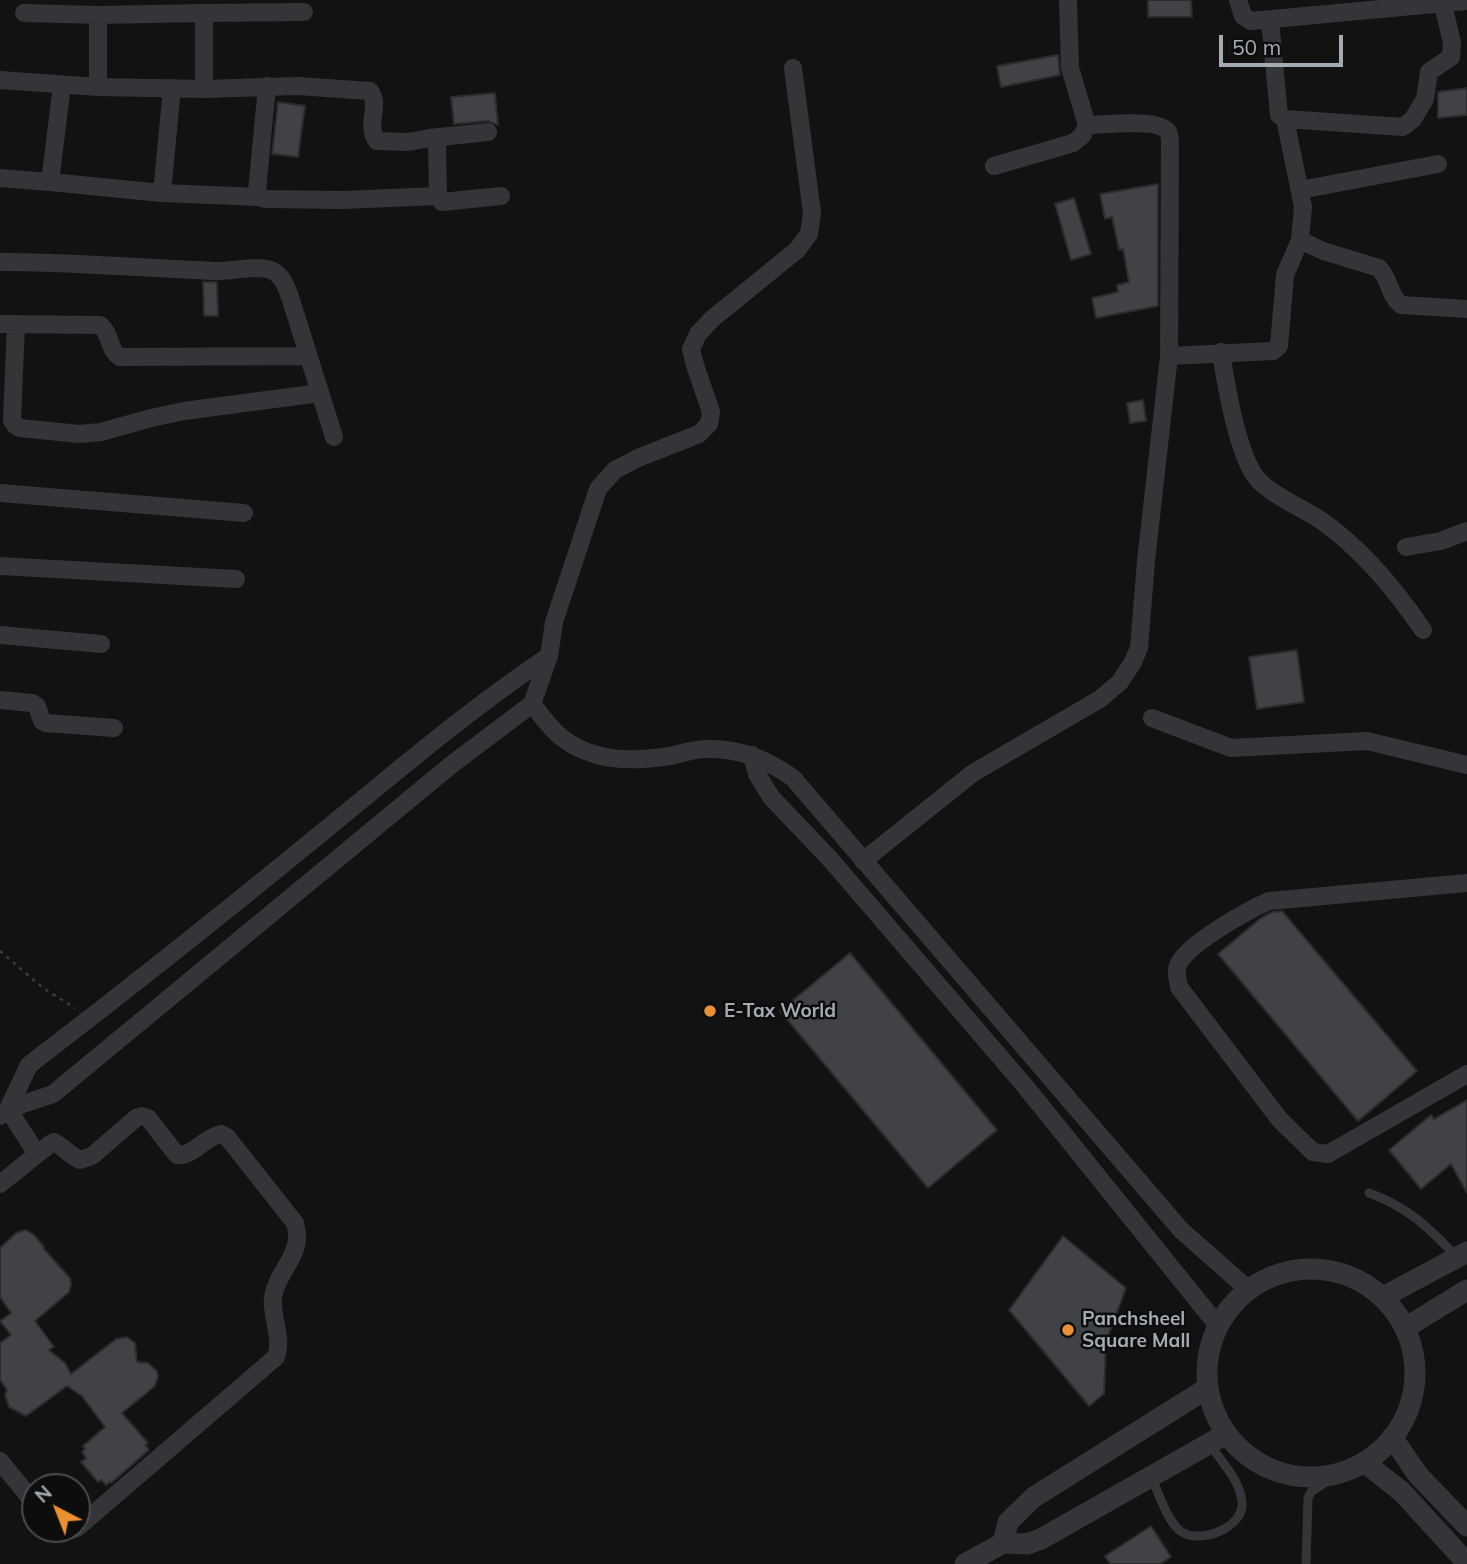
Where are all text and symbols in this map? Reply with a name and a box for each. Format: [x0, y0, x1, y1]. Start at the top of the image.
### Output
scale bar [1222, 21, 1346, 65]
text: 50 m [1232, 34, 1281, 60]
place label: E-Tax World [724, 1000, 836, 1022]
marker: E-Tax World [702, 1003, 718, 1019]
place label: Panchsheel Square Mall [1082, 1308, 1190, 1352]
marker: Panchsheel Square Mall [1060, 1322, 1076, 1338]
north arrow [21, 1473, 91, 1543]
text: N [30, 1480, 57, 1508]

